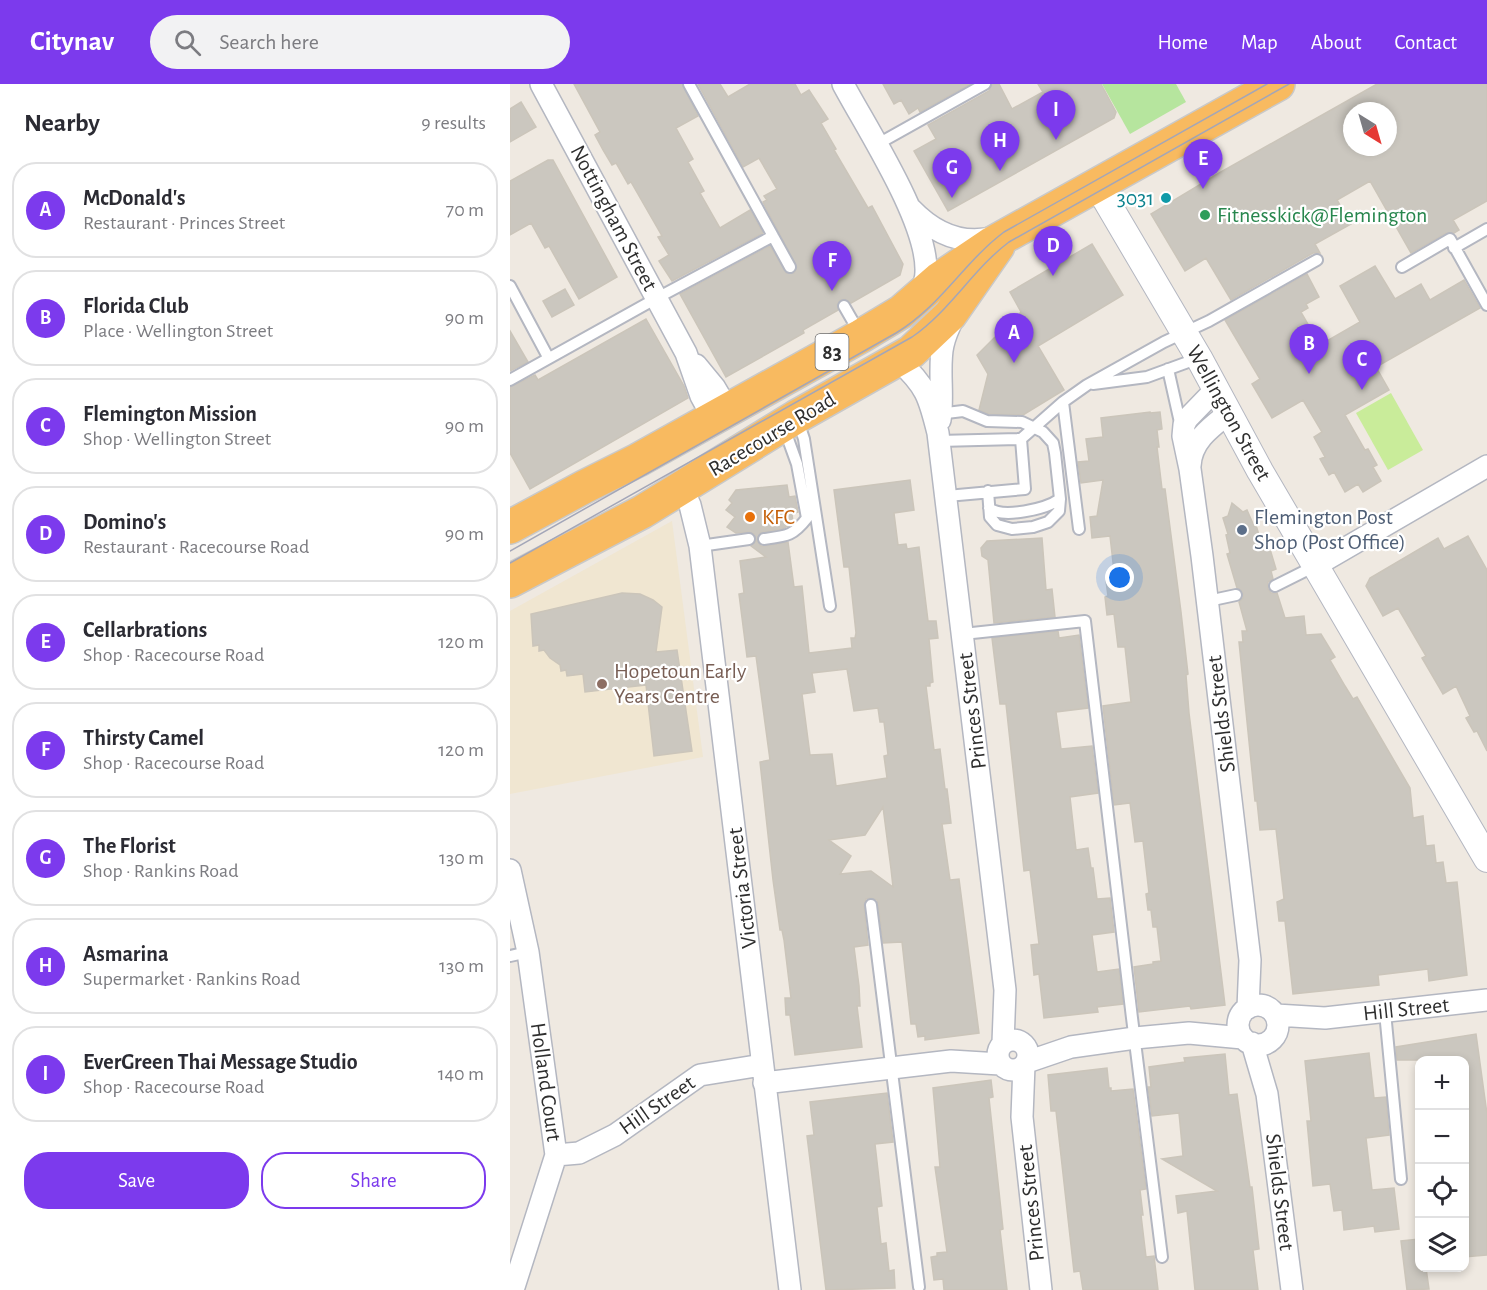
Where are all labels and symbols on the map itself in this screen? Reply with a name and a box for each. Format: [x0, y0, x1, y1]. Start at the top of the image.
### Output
pin: I [1036, 91, 1076, 140]
north arrow [1343, 102, 1397, 156]
pin: H [980, 122, 1020, 171]
pin: E [1184, 140, 1222, 189]
street label: Nottingham Street [566, 142, 662, 294]
pin: G [932, 148, 972, 198]
place label: 3031 [1117, 187, 1154, 209]
marker: 3031 [1159, 191, 1173, 205]
place label: Fitnesskick@Flemington [1217, 204, 1427, 226]
marker: Fitnesskick@Flemington [1198, 208, 1212, 222]
pin: D [1034, 226, 1072, 276]
pin: F [812, 242, 852, 291]
pin: A [994, 314, 1034, 363]
pin: B [1290, 324, 1328, 374]
road number: 83 [816, 334, 848, 370]
pin: C [1342, 340, 1382, 390]
street label: Wellington Street [1183, 342, 1275, 484]
street label: Racecourse Road [705, 388, 839, 480]
place label: KFC [762, 506, 795, 528]
place label: Flemington Post Shop (Post Office) [1254, 506, 1406, 553]
marker: KFC [743, 510, 757, 524]
marker: Flemington Post Shop (Post Office) [1235, 523, 1249, 537]
your location [1105, 563, 1134, 592]
street label: Princes Street [954, 652, 990, 770]
street label: Shields Street [1203, 654, 1239, 774]
place label: Hopetoun Early Years Centre [614, 660, 747, 707]
marker: Hopetoun Early Years Centre [595, 677, 609, 691]
street label: Victoria Street [724, 826, 760, 950]
street label: Hill Street [1362, 994, 1450, 1024]
street label: Holland Court [527, 1021, 565, 1143]
street label: Hill Street [615, 1071, 699, 1139]
street label: Shields Street [1262, 1132, 1298, 1252]
street label: Princes Street [1014, 1144, 1048, 1262]

